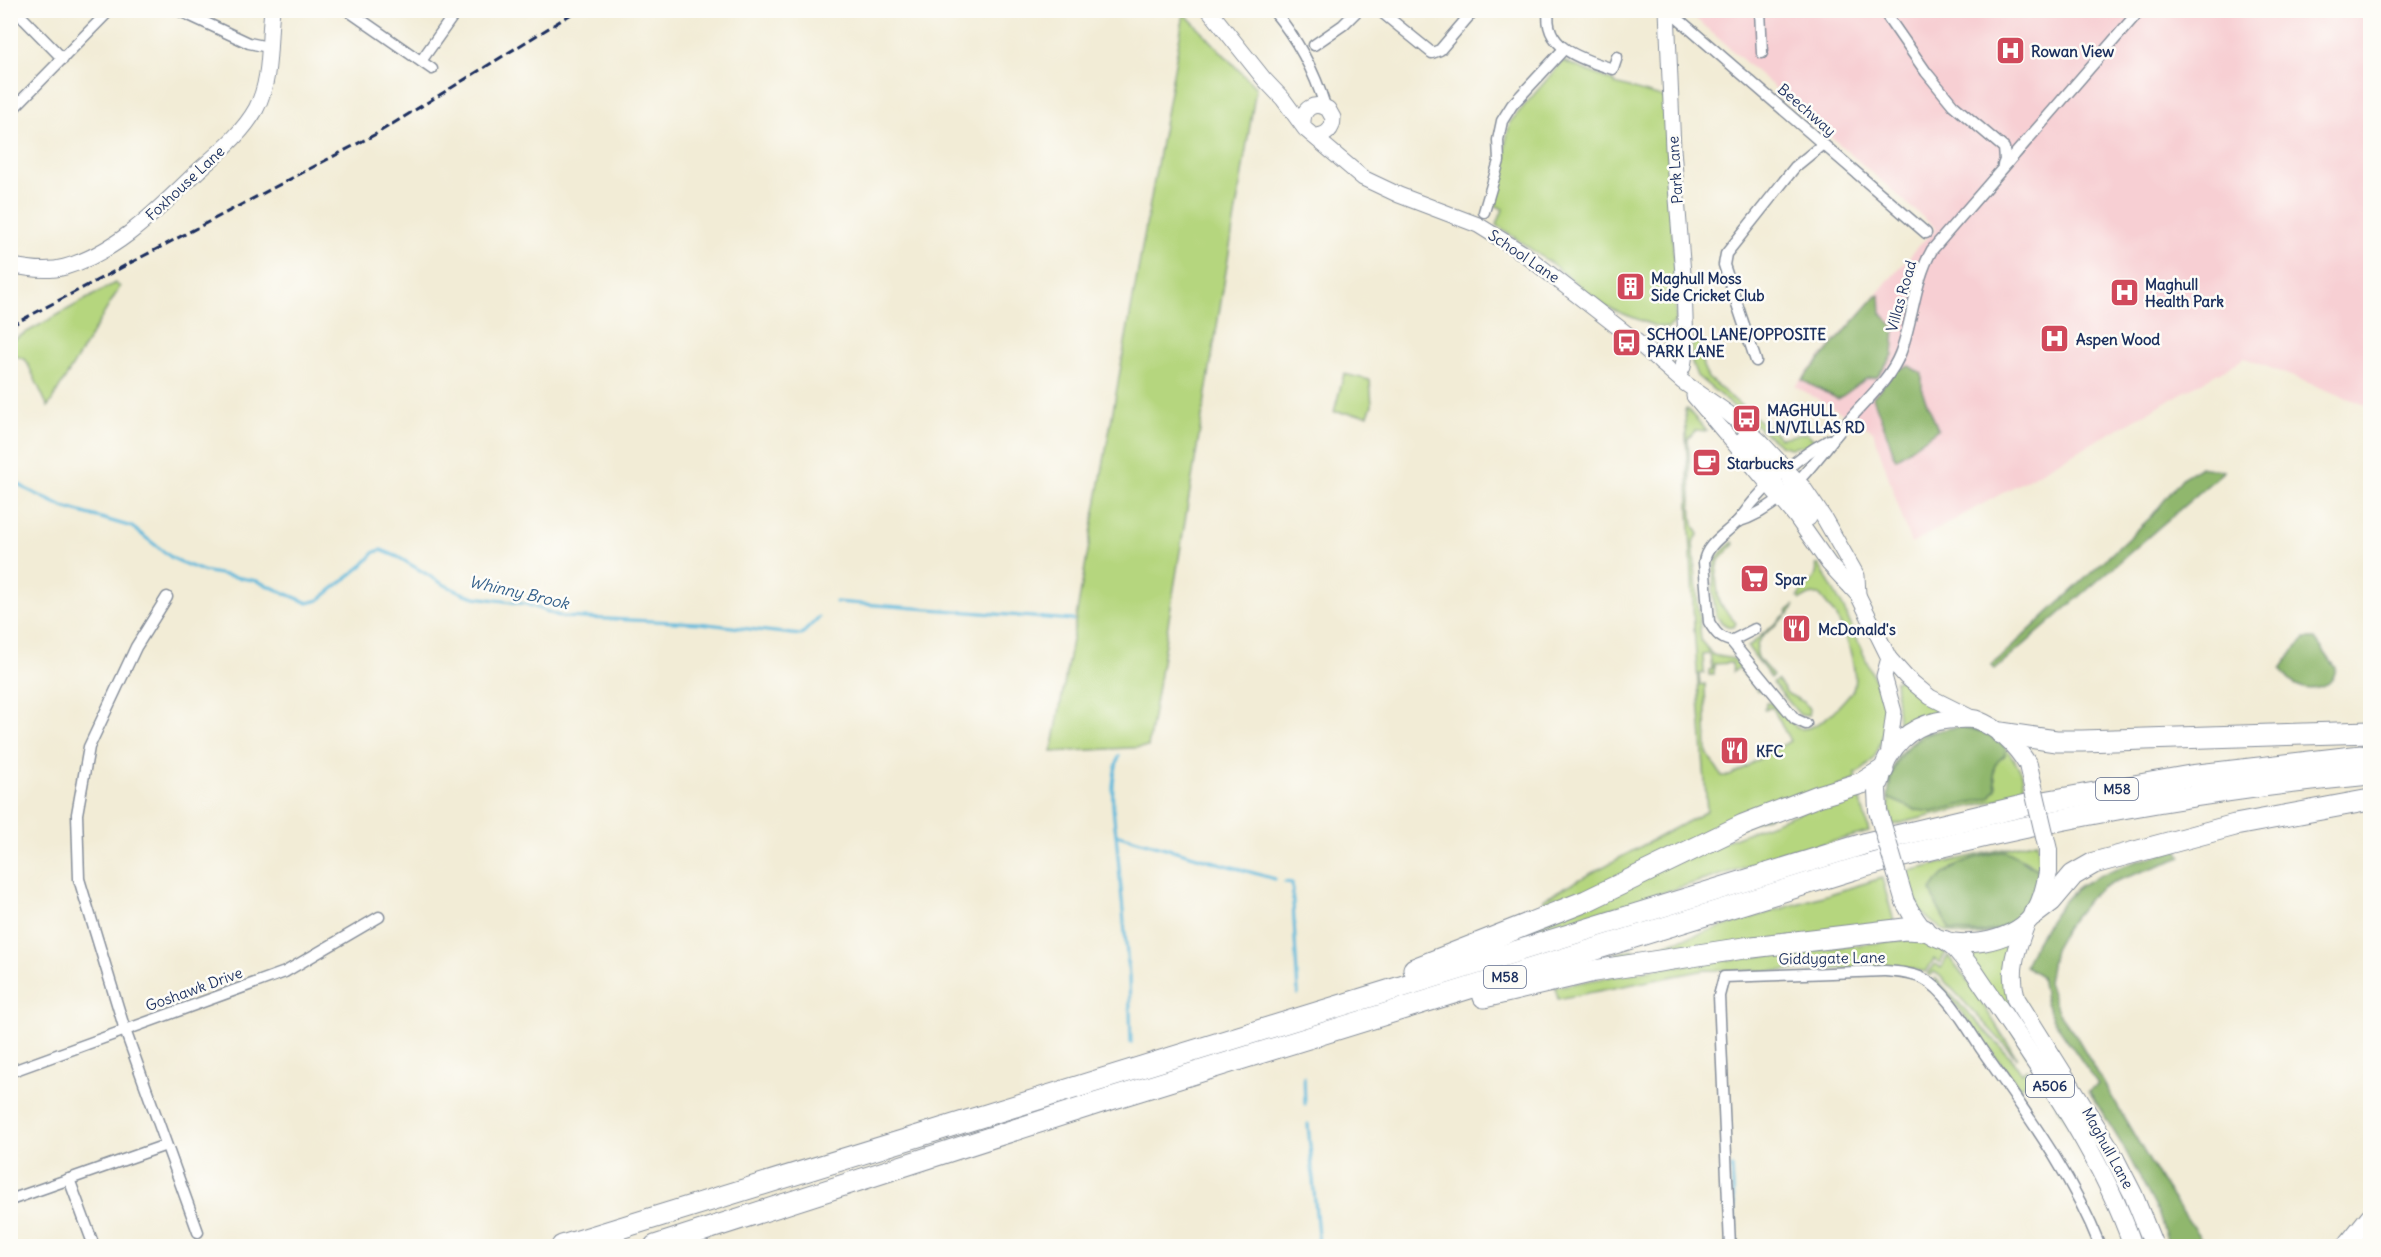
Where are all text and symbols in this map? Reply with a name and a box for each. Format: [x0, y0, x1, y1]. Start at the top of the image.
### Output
hospital icon: Rowan View [1994, 35, 2026, 67]
place label: Rowan View [2031, 42, 2114, 61]
street label: Beechway [1774, 80, 1840, 140]
street label: Park Lane [1663, 135, 1687, 205]
street label: Foxhouse Lane [142, 142, 228, 224]
street label: School Lane [1485, 225, 1563, 287]
street label: Villas Road [1882, 258, 1920, 334]
place label: Maghull Moss Side Cricket Club [1651, 269, 1765, 305]
building icon: Maghull Moss Side Cricket Club [1614, 271, 1646, 303]
place label: Maghull Health Park [2145, 275, 2224, 311]
hospital icon: Maghull Health Park [2108, 277, 2140, 309]
hospital icon: Aspen Wood [2039, 323, 2071, 355]
place label: SCHOOL LANE/OPPOSITE PARK LANE [1647, 325, 1826, 361]
bus stop icon: SCHOOL LANE/OPPOSITE PARK LANE [1610, 327, 1642, 359]
place label: Aspen Wood [2076, 330, 2160, 350]
place label: MAGHULL LN/VILLAS RD [1767, 401, 1865, 437]
bus stop icon: MAGHULL LN/VILLAS RD [1730, 403, 1762, 435]
cafe icon: Starbucks [1690, 447, 1722, 479]
place label: Starbucks [1727, 454, 1794, 473]
supermarket icon: Spar [1738, 563, 1770, 595]
place label: Spar [1775, 570, 1807, 590]
water label: Whinny Brook [467, 571, 573, 614]
restaurant icon: McDonald's [1781, 613, 1813, 645]
place label: McDonald's [1818, 620, 1896, 639]
restaurant icon: KFC [1719, 735, 1751, 767]
place label: KFC [1756, 742, 1784, 761]
road number: M58 [2096, 778, 2138, 800]
street label: Giddygate Lane [1778, 948, 1886, 968]
street label: Goshawk Drive [143, 963, 245, 1015]
road number: M58 [1484, 966, 1526, 988]
road number: A506 [2026, 1075, 2074, 1097]
street label: Maghull Lane [2078, 1104, 2138, 1192]

